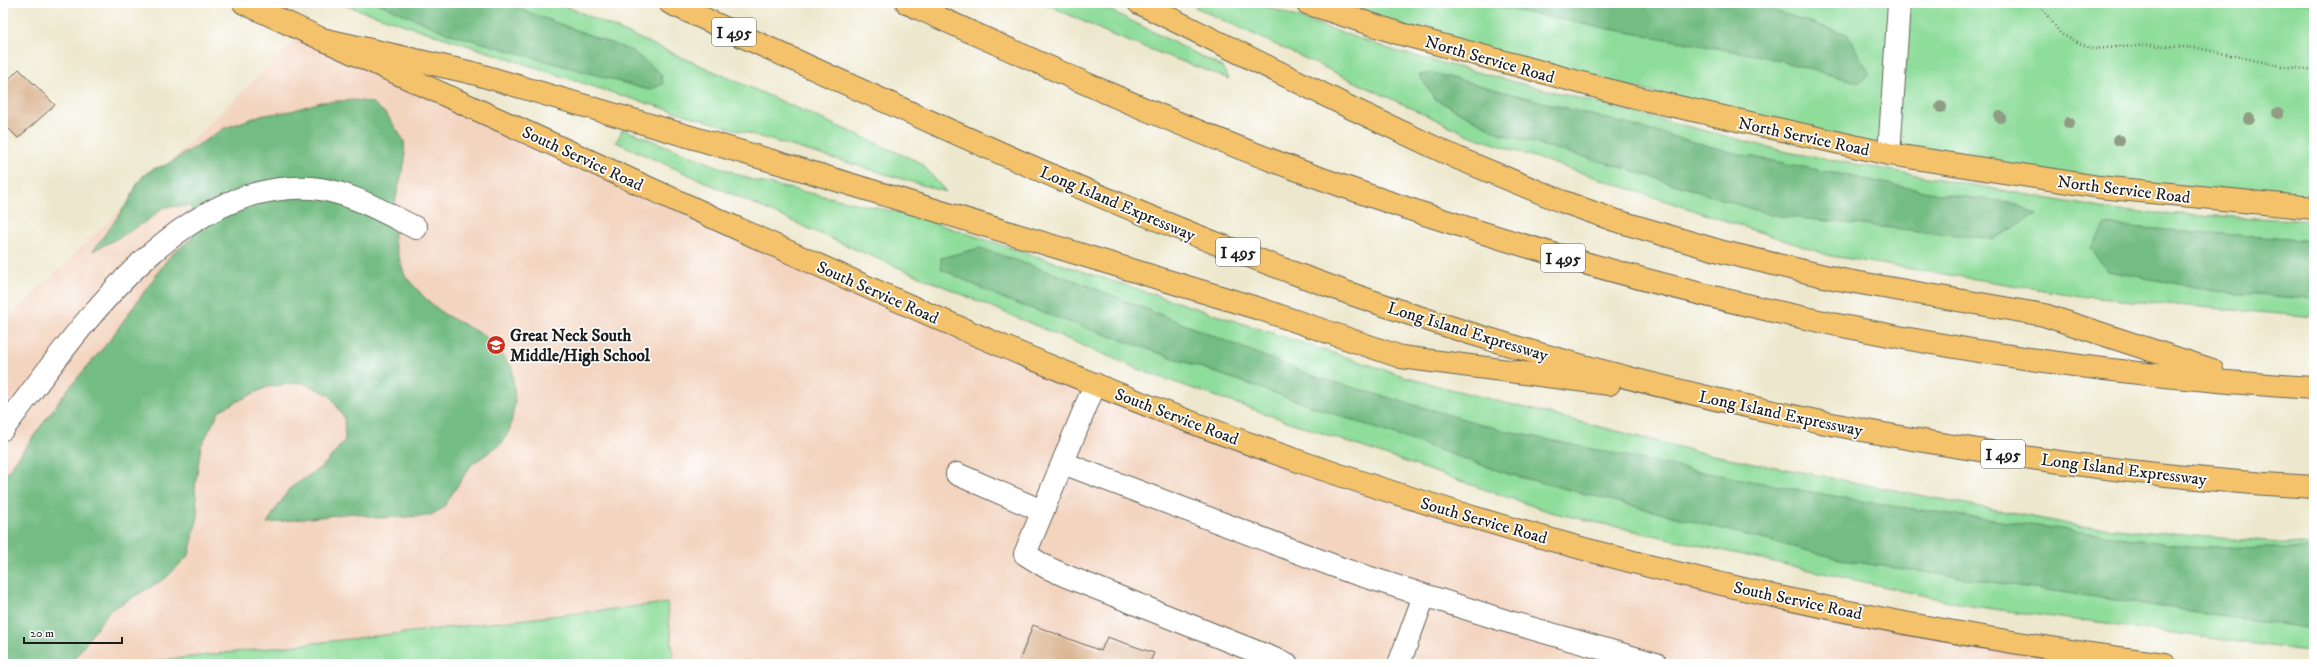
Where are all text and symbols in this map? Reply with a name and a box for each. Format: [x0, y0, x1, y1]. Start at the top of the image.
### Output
road number: I 495 [712, 18, 756, 46]
street label: North Service Road [1422, 31, 1558, 89]
street label: North Service Road [1736, 112, 1872, 162]
street label: South Service Road [519, 121, 647, 197]
street label: Long Island Expressway [1036, 161, 1200, 247]
street label: North Service Road [2056, 171, 2192, 209]
road number: I 495 [1216, 238, 1260, 266]
road number: I 495 [1541, 244, 1585, 272]
street label: South Service Road [813, 256, 942, 330]
street label: Long Island Expressway [1385, 297, 1552, 367]
place label: Great Neck South Middle/High School [510, 325, 651, 367]
school or university icon: Great Neck South Middle/High School [485, 334, 507, 356]
street label: South Service Road [1112, 383, 1242, 451]
street label: Long Island Expressway [1697, 386, 1866, 442]
road number: I 495 [1981, 440, 2025, 468]
street label: Long Island Expressway [2040, 449, 2209, 491]
street label: South Service Road [1418, 492, 1550, 550]
street label: South Service Road [1731, 577, 1865, 625]
scale bar [24, 619, 122, 645]
text: 20 m [30, 626, 54, 641]

